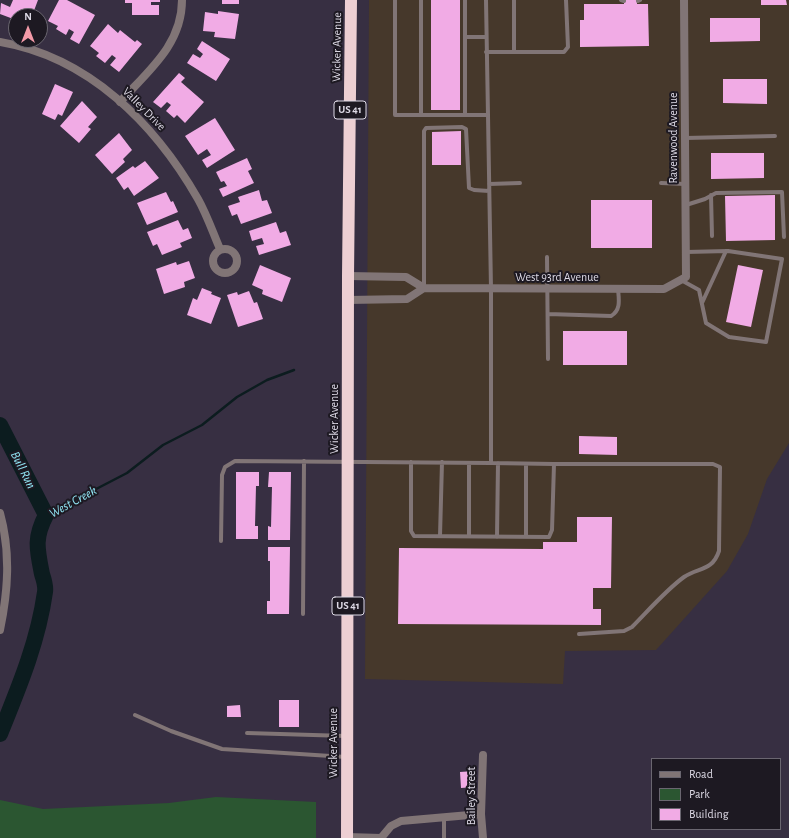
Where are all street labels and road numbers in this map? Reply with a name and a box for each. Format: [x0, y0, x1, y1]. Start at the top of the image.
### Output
street label: Wicker Avenue [329, 12, 345, 82]
street label: Valley Drive [119, 84, 169, 134]
street label: Ravenwood Avenue [666, 92, 680, 184]
road number: US 41 [334, 101, 366, 119]
street label: West 93rd Avenue [515, 270, 599, 284]
street label: Wicker Avenue [327, 384, 341, 454]
road number: US 41 [332, 597, 364, 615]
street label: Wicker Avenue [326, 708, 340, 778]
street label: Bailey Street [464, 767, 478, 825]

